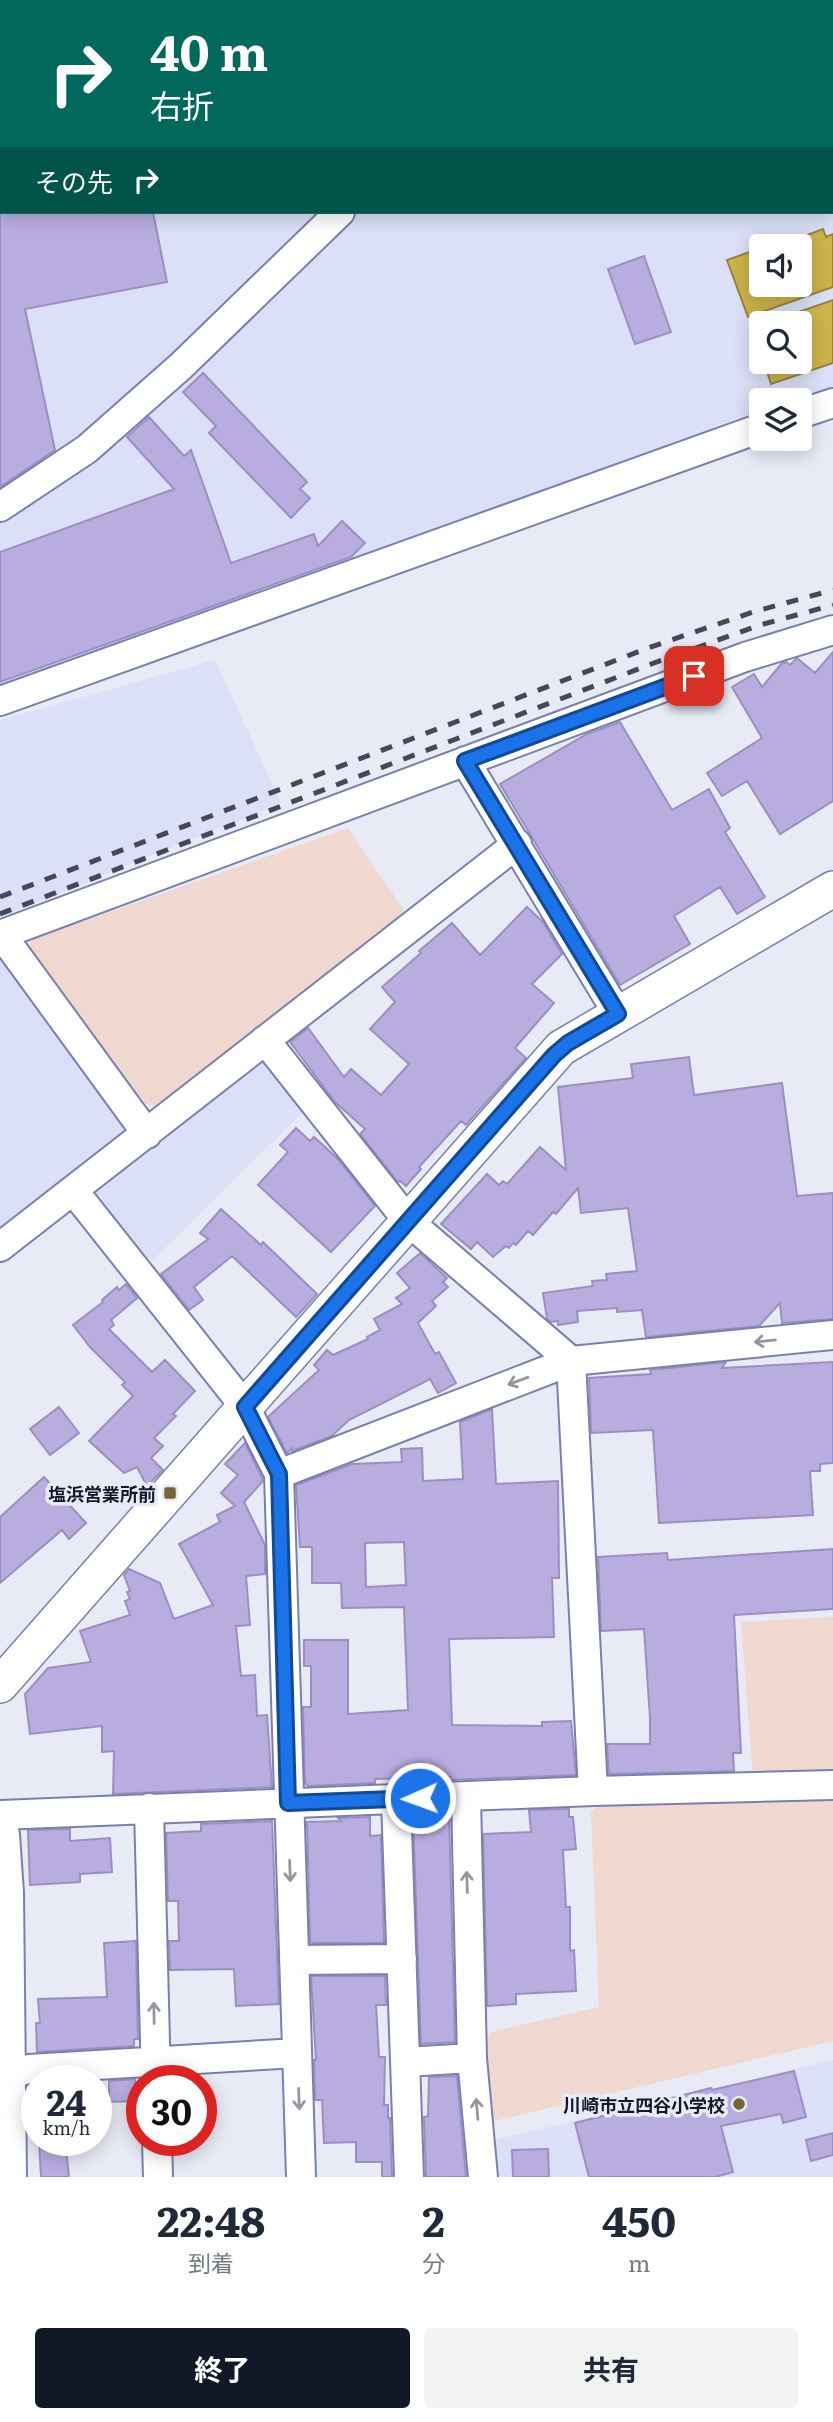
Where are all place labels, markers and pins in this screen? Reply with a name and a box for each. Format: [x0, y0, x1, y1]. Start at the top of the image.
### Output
pin [664, 646, 724, 706]
place label: 塩浜営業所前 [48, 1480, 156, 1507]
marker: 塩浜営業所前 [162, 1485, 178, 1501]
place label: 川崎市立四谷小学校 [563, 2091, 725, 2118]
marker: 川崎市立四谷小学校 [731, 2096, 747, 2112]

